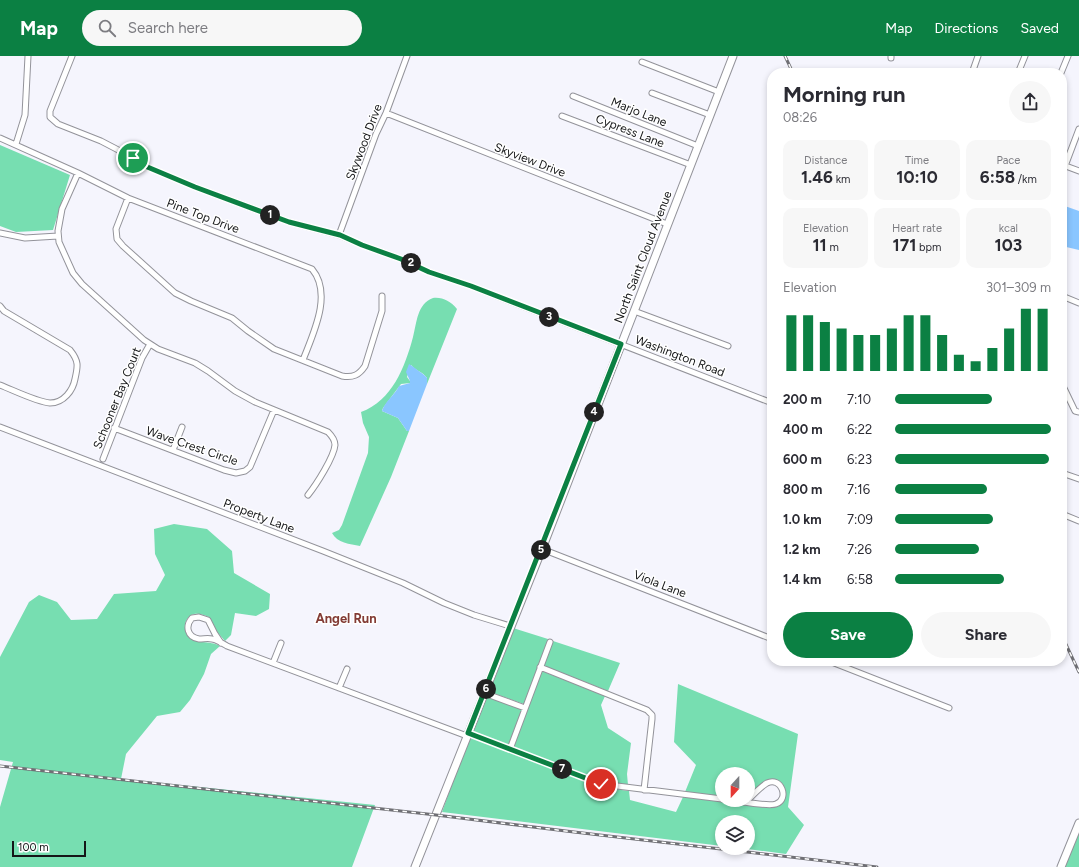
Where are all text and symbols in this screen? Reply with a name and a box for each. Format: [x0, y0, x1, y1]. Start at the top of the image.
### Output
search box [82, 10, 362, 46]
text: Map [20, 17, 58, 40]
icon: search [96, 17, 118, 39]
text: Search here [128, 19, 208, 37]
text: Map [885, 20, 913, 37]
text: Directions [935, 20, 998, 37]
text: Saved [1020, 20, 1059, 37]
text: Morning run [783, 81, 906, 108]
button: share [1009, 81, 1051, 123]
street label: Marjo Lane [609, 94, 669, 130]
street label: Skywood Drive [343, 102, 385, 182]
text: 08:26 [783, 110, 817, 125]
street label: Cypress Lane [594, 111, 667, 151]
street label: Skyview Drive [492, 140, 568, 180]
pin [116, 141, 150, 175]
icon: arrive [122, 147, 144, 169]
text: Distance [804, 154, 847, 167]
text: Time [905, 154, 929, 167]
text: Pace [996, 154, 1020, 167]
text: 1.46 [801, 167, 833, 187]
text: 10:10 [896, 167, 938, 187]
text: 6:58 [980, 167, 1015, 187]
text: km [833, 173, 850, 186]
text: /km [1015, 173, 1037, 186]
street label: North Saint Cloud Avenue [611, 188, 675, 325]
street label: Pine Top Drive [165, 196, 242, 236]
pin: 1 [260, 205, 280, 225]
text: 1 [268, 208, 272, 221]
text: Elevation [803, 222, 848, 235]
text: Heart rate [892, 222, 942, 235]
text: kcal [999, 222, 1018, 235]
text: 11 [812, 235, 827, 255]
text: 171 [893, 235, 916, 255]
text: 103 [995, 235, 1022, 255]
text: m [827, 241, 839, 254]
text: bpm [916, 241, 941, 254]
pin: 2 [401, 253, 421, 273]
text: 2 [408, 256, 414, 269]
text: Elevation [783, 280, 836, 295]
text: 301–309 m [986, 280, 1051, 295]
pin: 3 [539, 307, 559, 327]
text: 3 [546, 310, 552, 323]
street label: Washington Road [633, 332, 727, 380]
street label: Schooner Bay Court [90, 345, 144, 451]
text: 200 m [783, 392, 822, 407]
text: 7:10 [847, 392, 871, 407]
pin: 4 [584, 402, 604, 422]
text: 4 [591, 405, 597, 418]
text: 400 m [783, 422, 823, 437]
text: 6:22 [847, 422, 872, 437]
street label: Wave Crest Circle [144, 424, 240, 468]
text: 600 m [783, 452, 822, 467]
text: 6:23 [847, 452, 872, 467]
text: 800 m [783, 482, 822, 497]
text: 7:16 [847, 482, 870, 497]
street label: Property Lane [221, 496, 297, 536]
text: 1.0 km [783, 512, 822, 527]
text: 7:09 [847, 512, 873, 527]
pin: 5 [531, 540, 551, 560]
text: 1.2 km [783, 542, 821, 557]
text: 7:26 [847, 542, 872, 557]
text: 5 [538, 543, 544, 556]
street label: Viola Lane [632, 568, 689, 601]
text: 1.4 km [783, 572, 821, 587]
text: 6:58 [847, 572, 873, 587]
district label: Angel Run [315, 611, 377, 626]
button: Save [783, 612, 913, 658]
button: Share [921, 612, 1051, 658]
pin: 6 [476, 679, 496, 699]
text: 6 [483, 682, 489, 695]
pin: 7 [552, 759, 572, 779]
text: 7 [559, 762, 565, 775]
pin [584, 767, 618, 801]
north arrow [715, 767, 755, 807]
map controls [715, 767, 755, 855]
icon: check [590, 773, 612, 795]
button: layers [715, 815, 755, 855]
scale bar [12, 839, 86, 858]
text: 100 m [18, 841, 49, 854]

